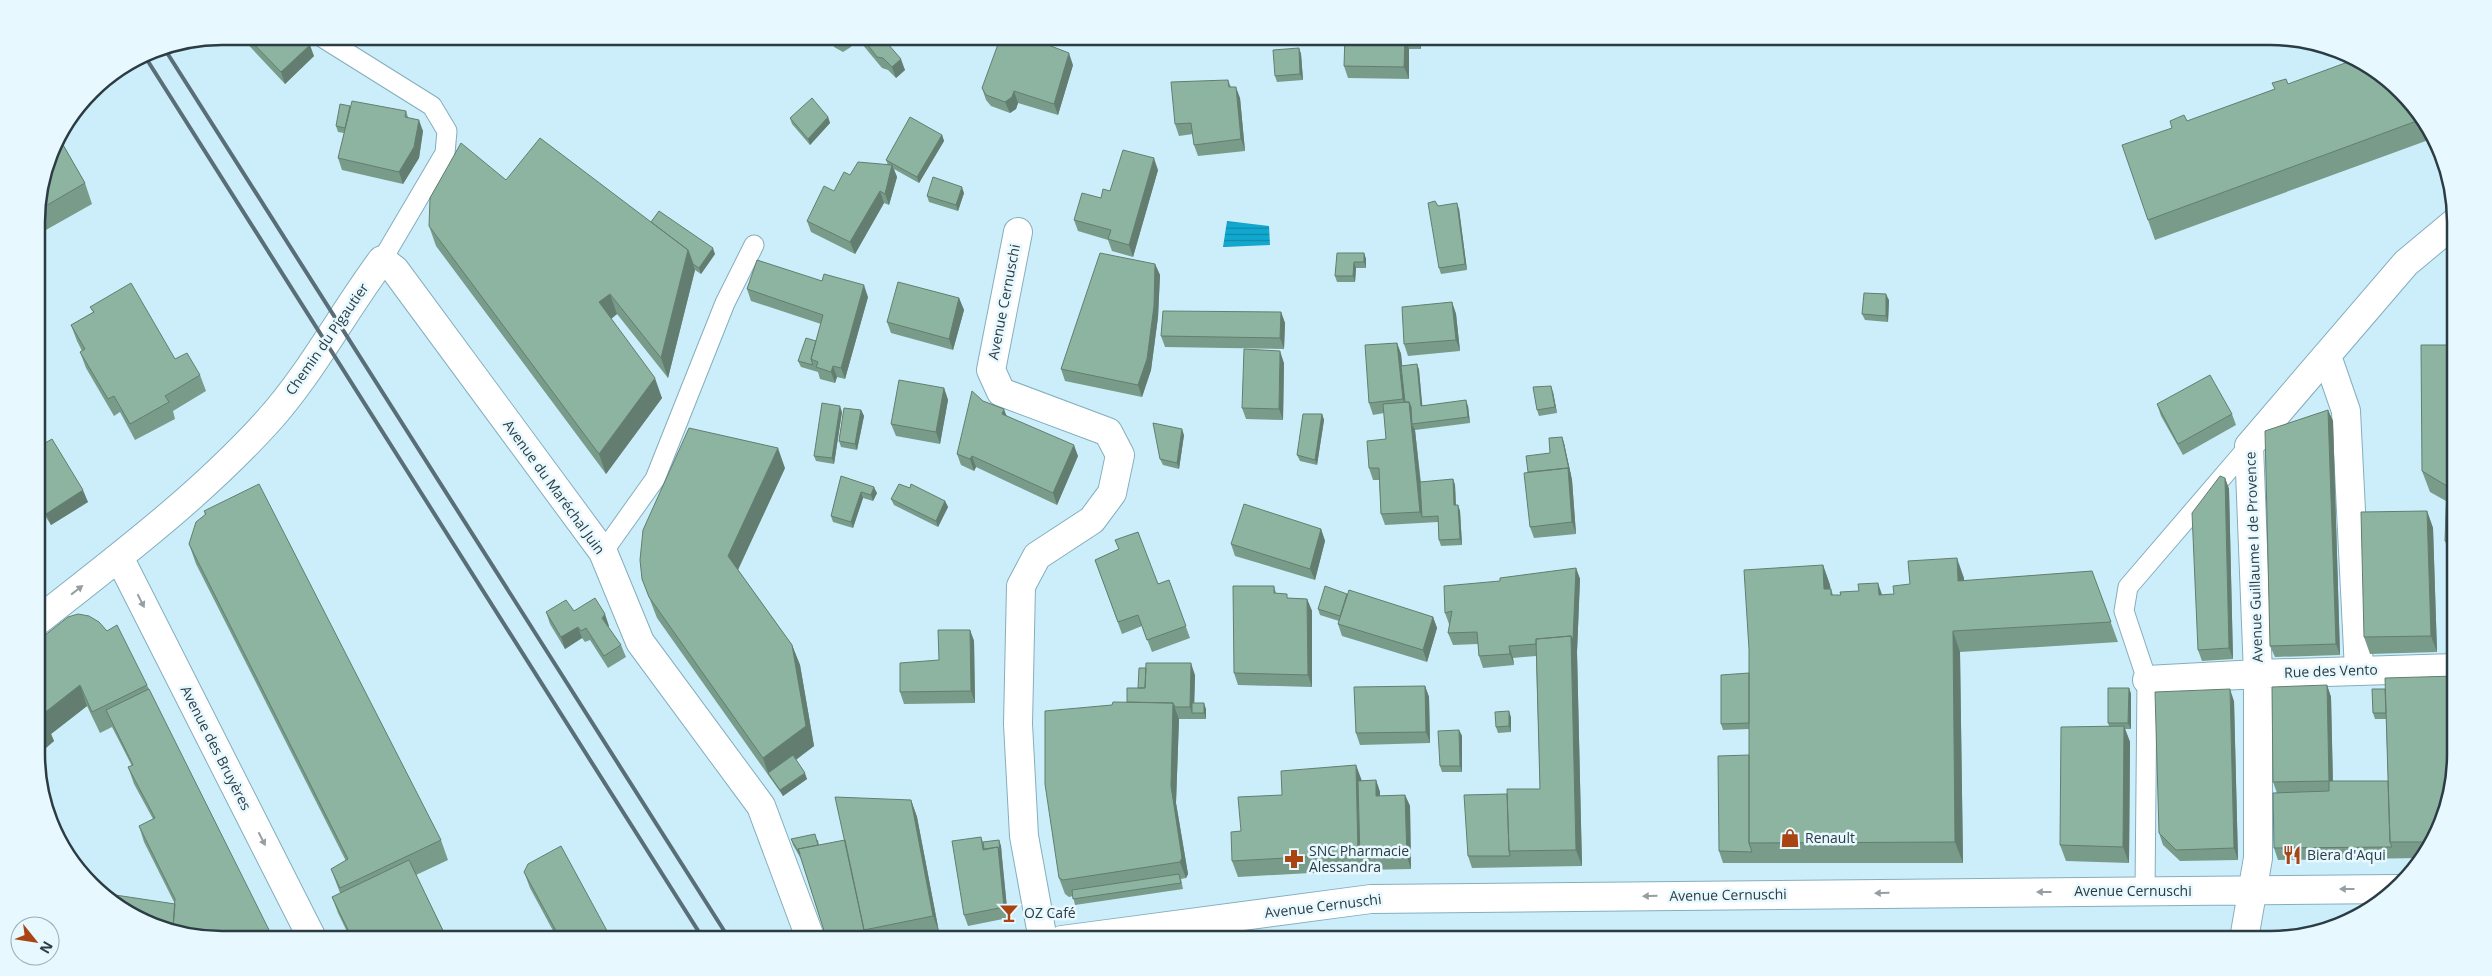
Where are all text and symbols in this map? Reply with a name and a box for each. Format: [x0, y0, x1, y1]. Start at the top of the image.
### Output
street label: Avenue Cernuschi [983, 242, 1024, 361]
street label: Chemin du Pigautier [281, 279, 373, 399]
street label: Avenue du Maréchal Juin [499, 416, 610, 558]
street label: Avenue Guillaume I de Provence [2240, 451, 2267, 663]
one-way arrow [70, 584, 83, 595]
one-way arrow [137, 593, 145, 608]
street label: Rue des Vento [2284, 659, 2378, 682]
street label: Avenue des Bruyères [177, 682, 256, 814]
shop icon: Renault [1779, 827, 1801, 849]
place label: Renault [1805, 828, 1855, 847]
one-way arrow [258, 832, 266, 846]
place label: SNC Pharmacie Alessandra [1309, 841, 1409, 876]
restaurant icon: Biera d'Aqui [2281, 844, 2303, 866]
place label: Biera d'Aqui [2307, 845, 2386, 864]
pharmacy icon: SNC Pharmacie Alessandra [1283, 848, 1305, 870]
street label: Avenue Cernuschi [2074, 881, 2192, 900]
street label: Avenue Cernuschi [1669, 884, 1787, 905]
one-way arrow [2339, 885, 2355, 893]
one-way arrow [2036, 888, 2052, 896]
street label: Avenue Cernuschi [1263, 889, 1382, 922]
one-way arrow [1874, 890, 1890, 898]
one-way arrow [1641, 892, 1657, 900]
bar icon: OZ Café [998, 902, 1020, 924]
place label: OZ Café [1024, 903, 1076, 922]
north arrow [10, 916, 60, 966]
text: N [36, 938, 58, 957]

